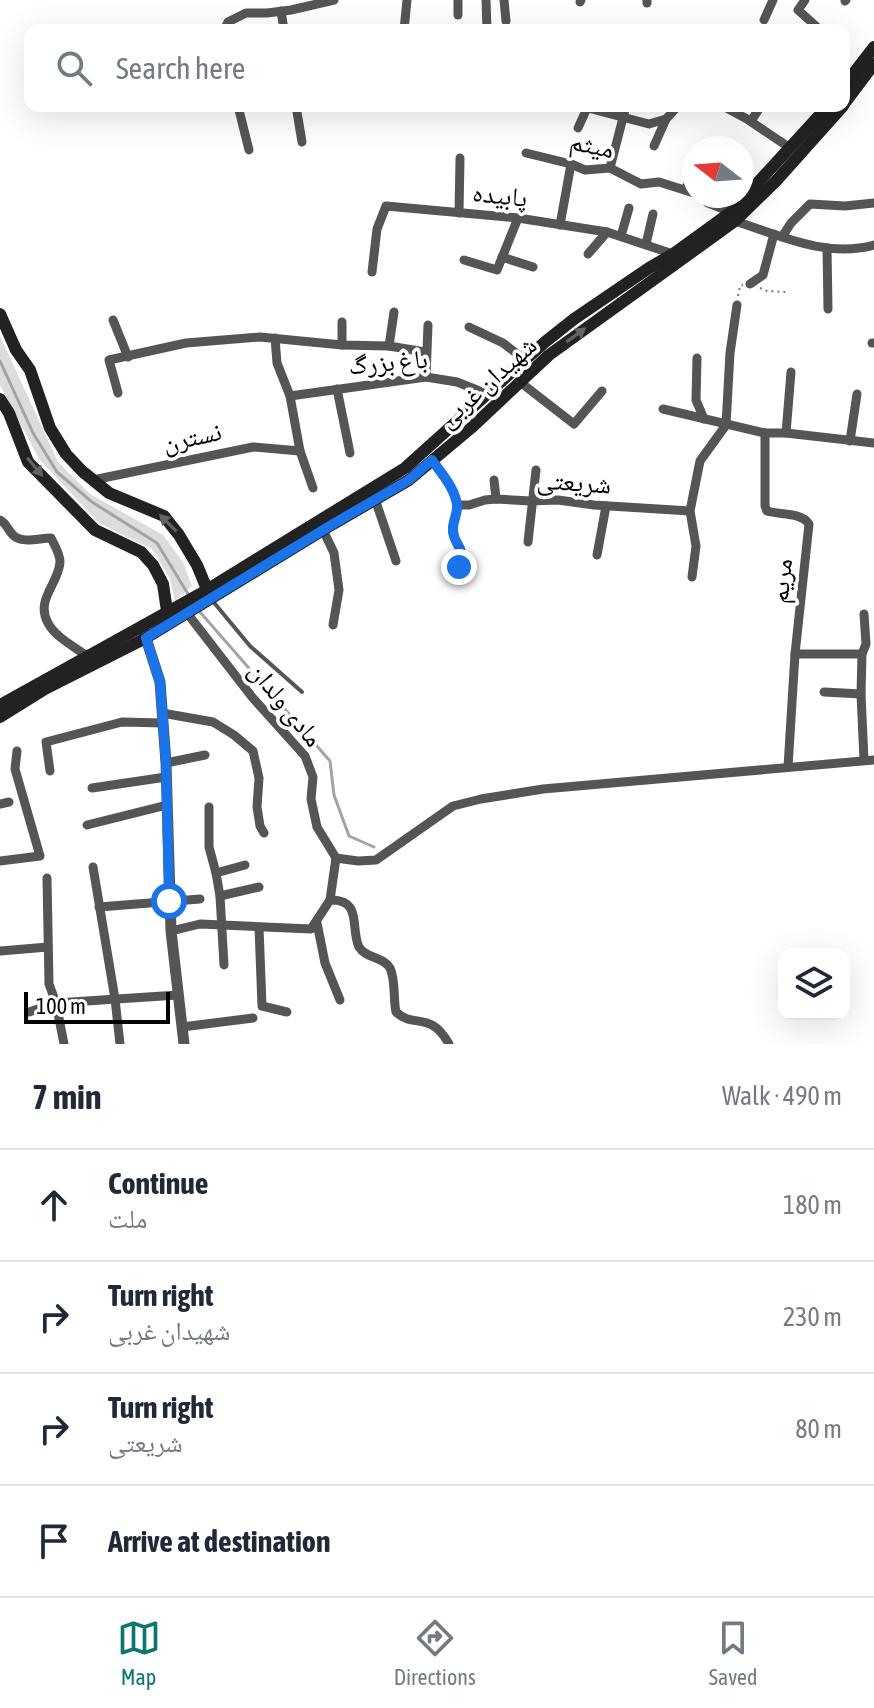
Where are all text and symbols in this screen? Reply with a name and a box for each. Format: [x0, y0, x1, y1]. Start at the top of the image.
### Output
search box [24, 24, 850, 112]
icon: search [52, 46, 96, 90]
text: Search here [116, 51, 245, 85]
street label: میثم [567, 126, 617, 166]
north arrow [682, 136, 754, 208]
street label: پابیده [471, 177, 529, 214]
one-way arrow [565, 328, 586, 343]
street label: شهیدان غربی [432, 330, 543, 435]
street label: باغ بزرگ [347, 344, 429, 381]
street label: نسترن [160, 416, 224, 459]
one-way arrow [26, 457, 43, 477]
street label: شریعتی [536, 464, 612, 501]
one-way arrow [159, 515, 178, 533]
route end [441, 549, 477, 585]
street label: مریم [764, 557, 800, 605]
street label: مادی ولدان [242, 656, 329, 753]
route start [151, 883, 187, 919]
map controls [778, 948, 850, 1020]
button: layers [778, 948, 850, 1020]
scale bar [24, 988, 170, 1024]
text: 100 m [36, 993, 86, 1019]
text: 7 min [32, 1077, 101, 1116]
text: Walk · 490 m [722, 1081, 842, 1111]
text: Continue [108, 1166, 208, 1200]
icon: ahead [32, 1183, 76, 1227]
text: 180 m [783, 1190, 842, 1220]
text: ملت [108, 1204, 147, 1234]
text: Turn right [108, 1278, 214, 1312]
icon: right [32, 1295, 76, 1339]
text: 230 m [783, 1302, 842, 1332]
text: شهیدان غربی [108, 1316, 230, 1346]
text: Turn right [108, 1390, 214, 1424]
icon: right [32, 1407, 76, 1451]
text: 80 m [795, 1414, 842, 1444]
text: شریعتی [108, 1428, 183, 1458]
icon: arrive [32, 1519, 76, 1563]
text: Arrive at destination [108, 1524, 330, 1558]
tab: Map [117, 1616, 161, 1690]
tab: Directions [394, 1616, 476, 1690]
tab: Saved [709, 1616, 757, 1690]

